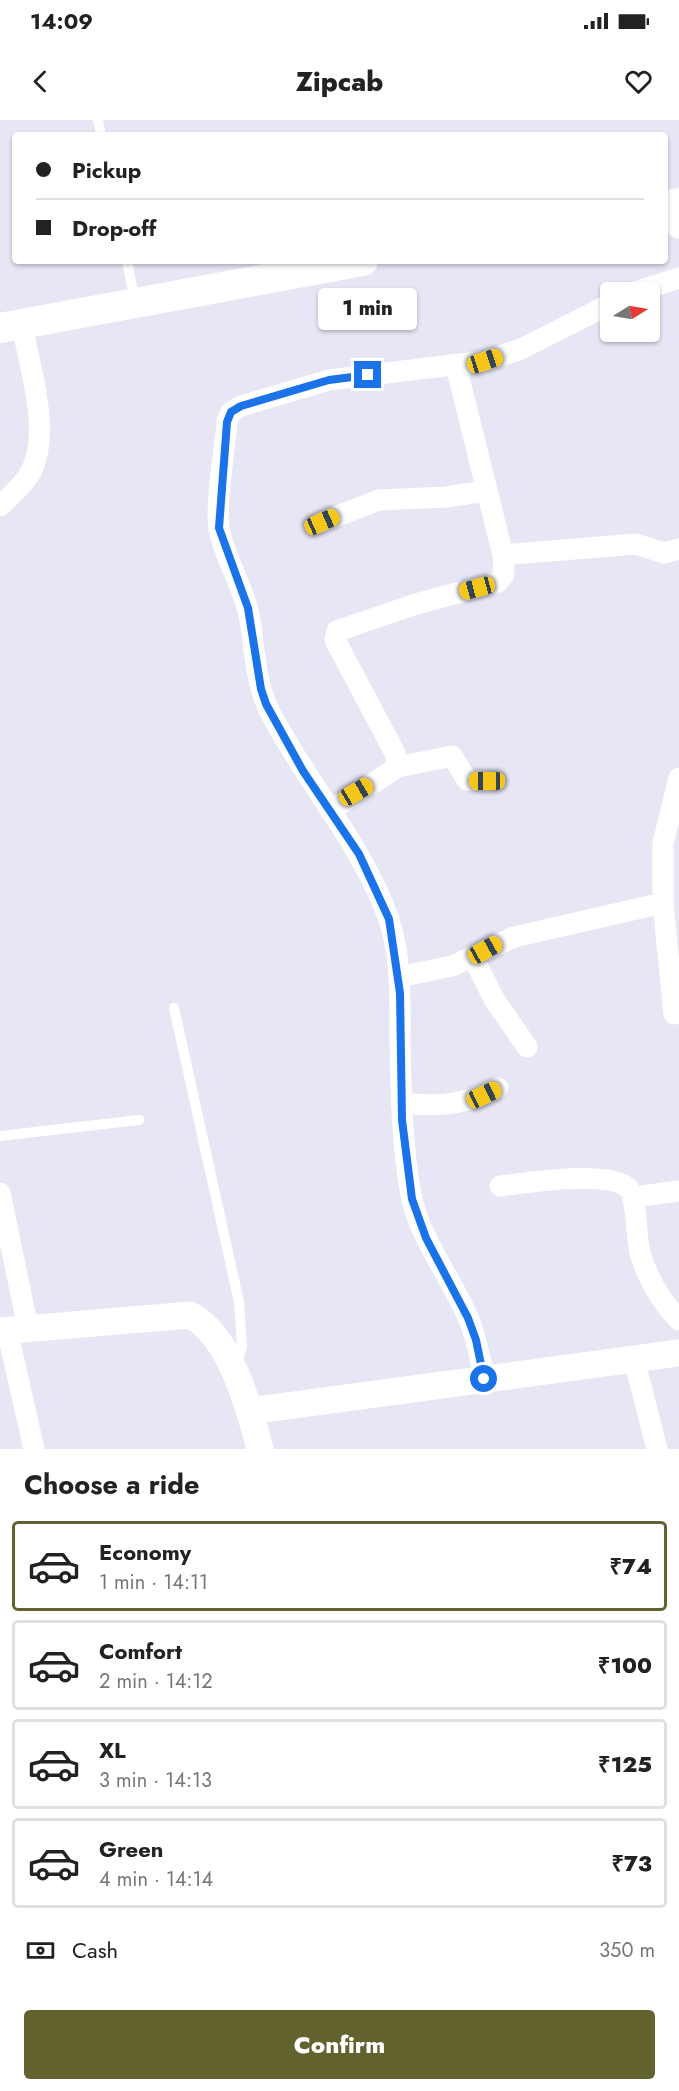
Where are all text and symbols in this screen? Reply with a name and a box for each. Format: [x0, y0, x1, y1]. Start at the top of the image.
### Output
text: 14:09 [30, 5, 93, 37]
text: Zipcab [296, 62, 383, 101]
icon: back [24, 65, 57, 98]
icon: heart [622, 65, 655, 98]
text: Pickup [72, 154, 141, 186]
text: Drop-off [72, 212, 156, 244]
north arrow [600, 282, 660, 342]
map controls [600, 282, 660, 342]
callout: 1 min [318, 288, 418, 330]
text: 1 min [342, 294, 393, 323]
car [465, 347, 505, 375]
route end [354, 361, 381, 388]
car [302, 506, 342, 538]
car [457, 575, 497, 601]
car [469, 772, 505, 790]
car [336, 775, 376, 809]
car [465, 933, 505, 967]
car [464, 1079, 504, 1111]
route start [470, 1365, 497, 1392]
text: Choose a ride [24, 1465, 199, 1504]
text: Economy [99, 1536, 191, 1568]
icon: car [27, 1539, 81, 1593]
text: ₹74 [610, 1550, 652, 1582]
text: 1 min · 14:11 [99, 1568, 208, 1597]
text: Comfort [99, 1635, 182, 1667]
icon: car [27, 1638, 81, 1692]
text: ₹100 [598, 1649, 652, 1681]
text: 2 min · 14:12 [99, 1667, 213, 1696]
text: XL [99, 1734, 126, 1766]
icon: car [27, 1737, 81, 1791]
text: ₹125 [598, 1748, 652, 1780]
text: 3 min · 14:13 [99, 1766, 212, 1795]
text: Green [99, 1833, 163, 1865]
icon: car [27, 1836, 81, 1890]
text: ₹73 [611, 1847, 652, 1879]
text: 4 min · 14:14 [99, 1865, 213, 1894]
icon: cash [24, 1934, 57, 1967]
text: Cash [72, 1934, 118, 1966]
text: 350 m [599, 1936, 655, 1965]
button: Confirm [24, 2010, 655, 2079]

